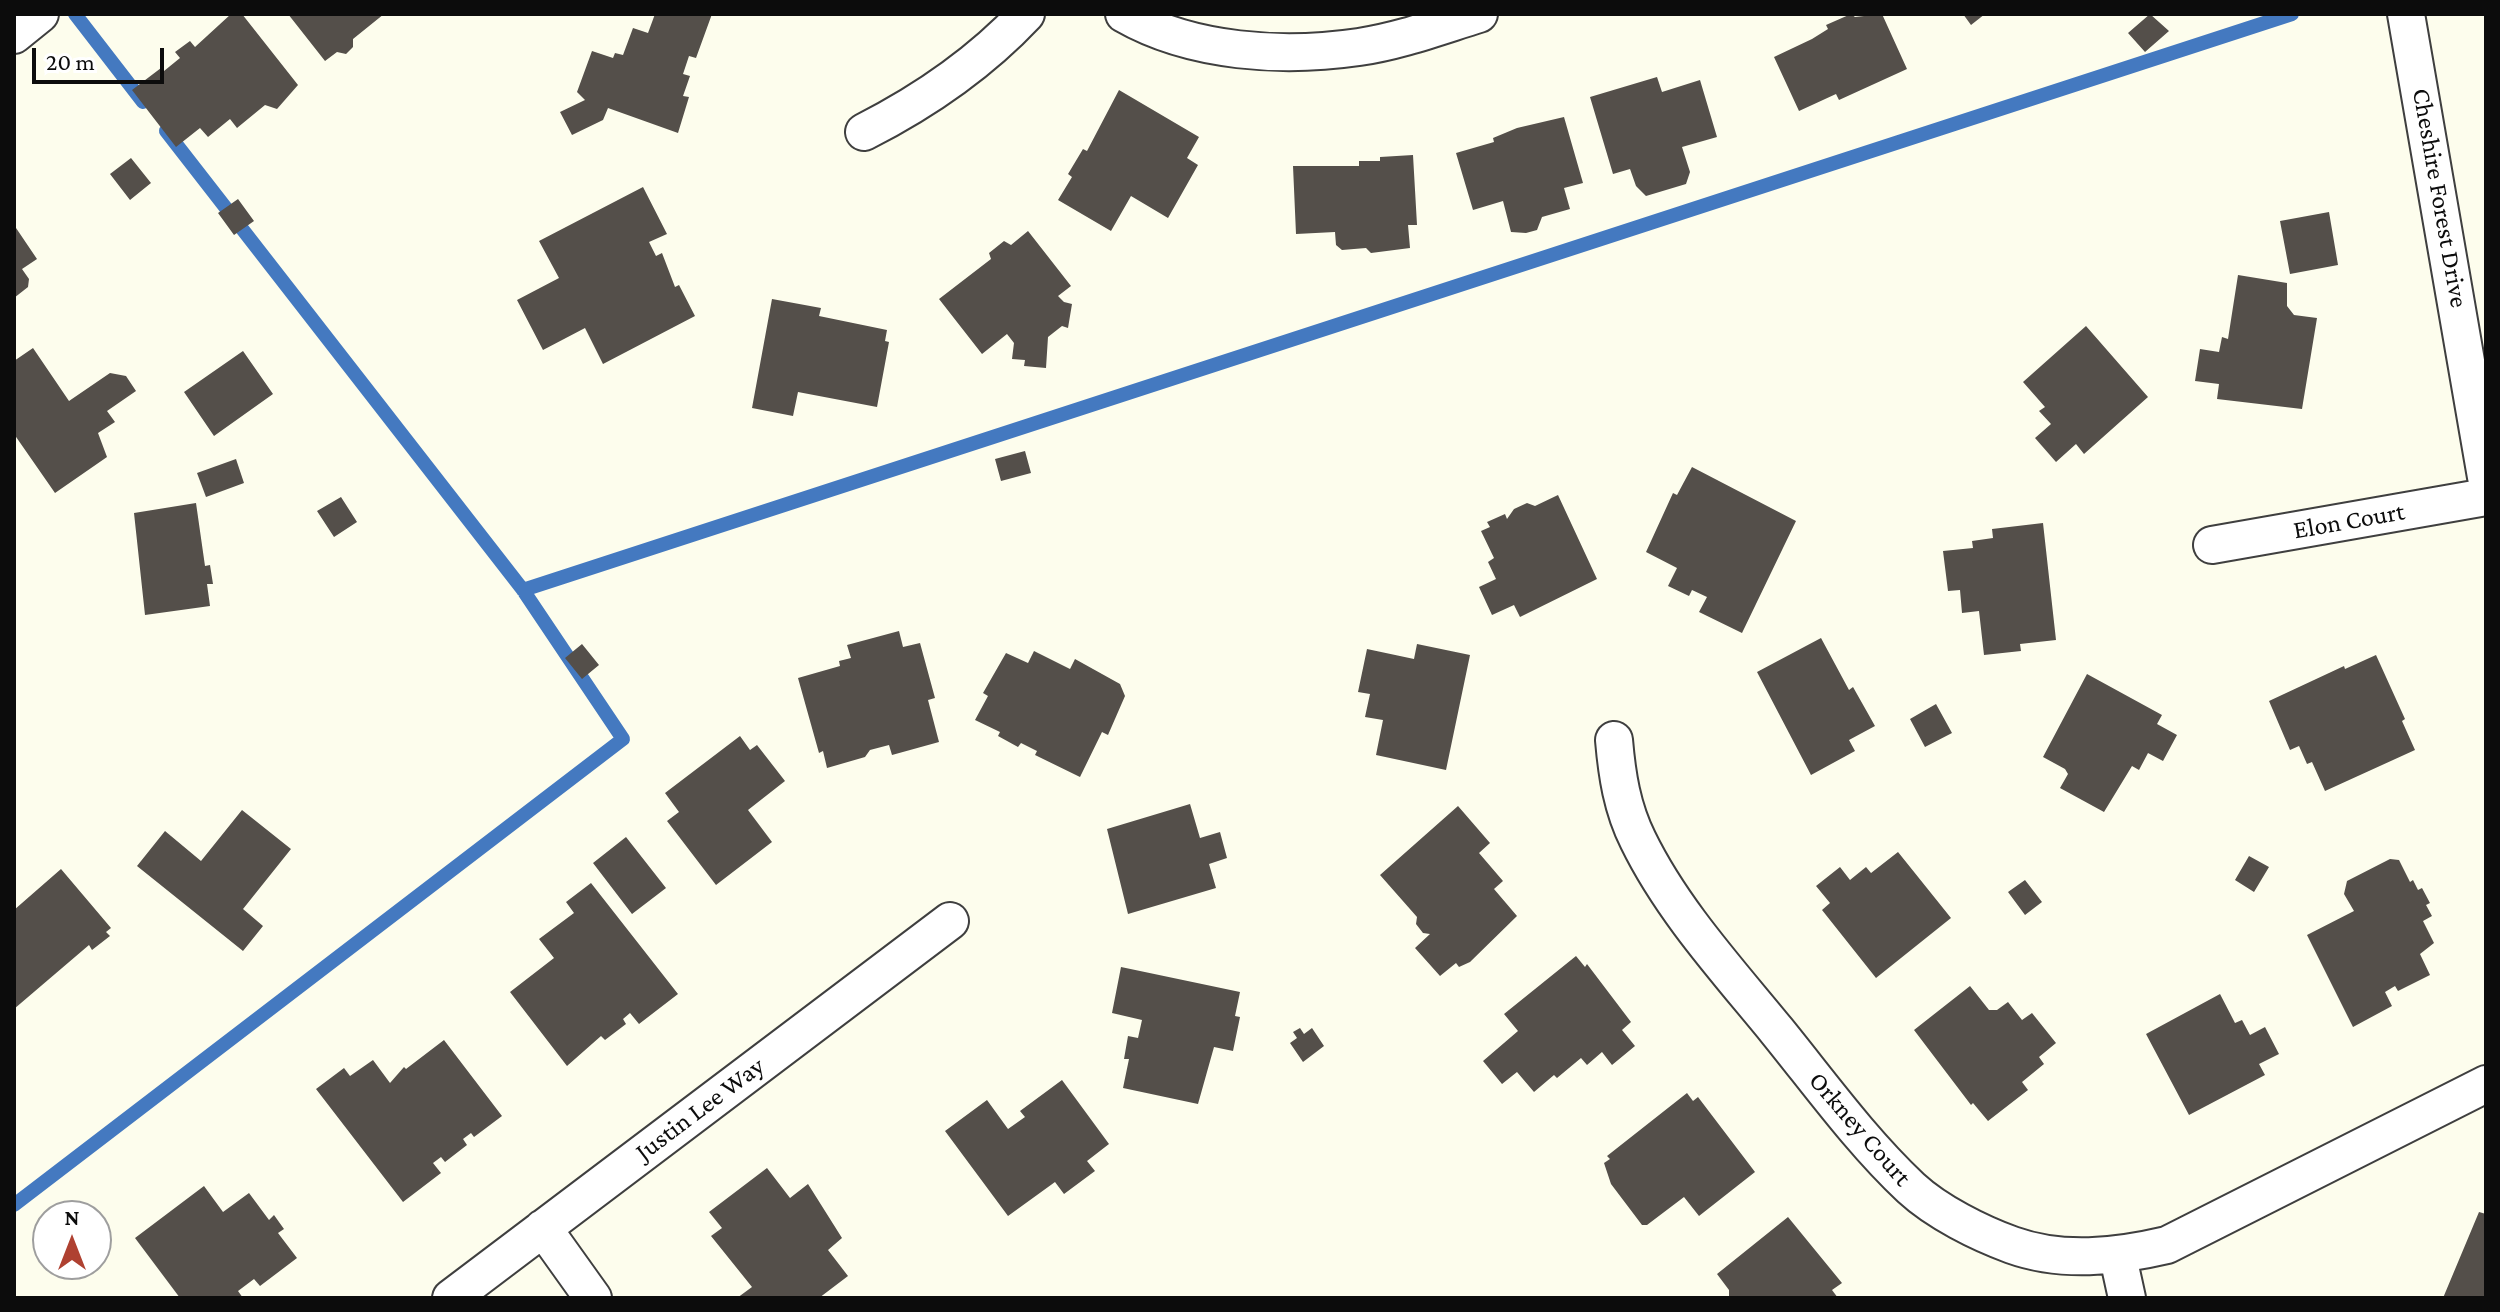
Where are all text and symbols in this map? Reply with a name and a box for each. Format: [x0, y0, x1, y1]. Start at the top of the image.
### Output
scale bar [36, 32, 168, 82]
text: 20 m [46, 48, 95, 75]
street label: Cheshire Forest Drive [2405, 86, 2475, 310]
street label: Elon Court [2291, 496, 2407, 546]
street label: Justin Lee Way [629, 1050, 771, 1168]
street label: Orkney Court [1802, 1066, 1918, 1192]
north arrow [32, 1200, 112, 1280]
text: N [65, 1205, 80, 1230]

